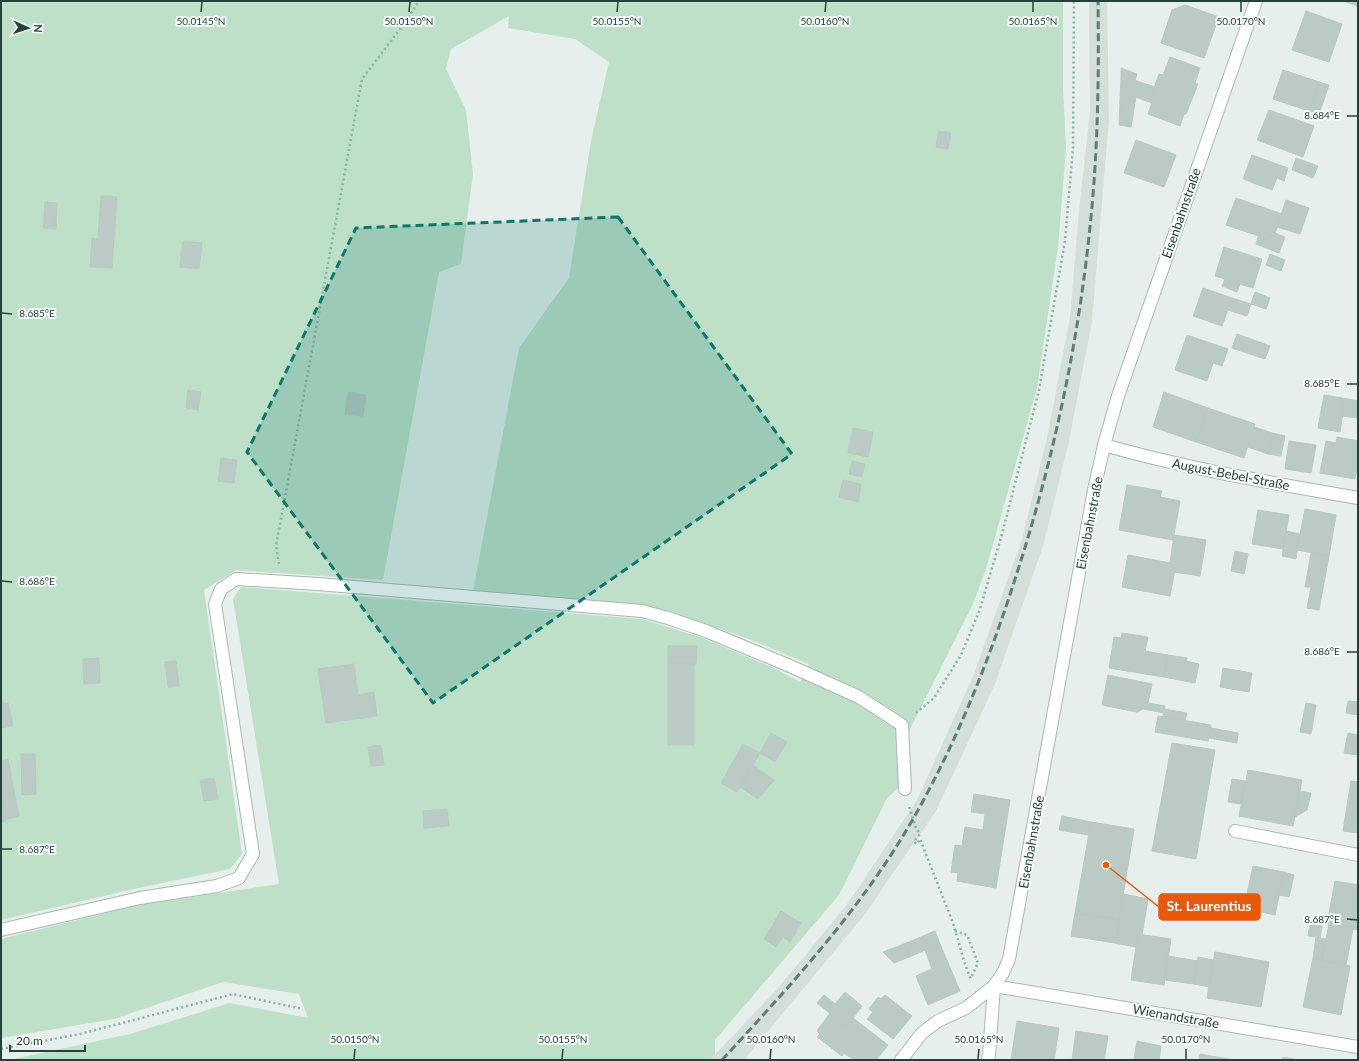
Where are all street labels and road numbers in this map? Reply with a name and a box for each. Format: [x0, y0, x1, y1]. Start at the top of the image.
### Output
street label: Eisenbahnstraße [1158, 166, 1204, 260]
street label: August-Bebel-Straße [1171, 455, 1291, 493]
street label: Eisenbahnstraße [1072, 475, 1106, 571]
street label: Eisenbahnstraße [1015, 794, 1047, 890]
street label: Wienandstraße [1132, 1001, 1221, 1031]

